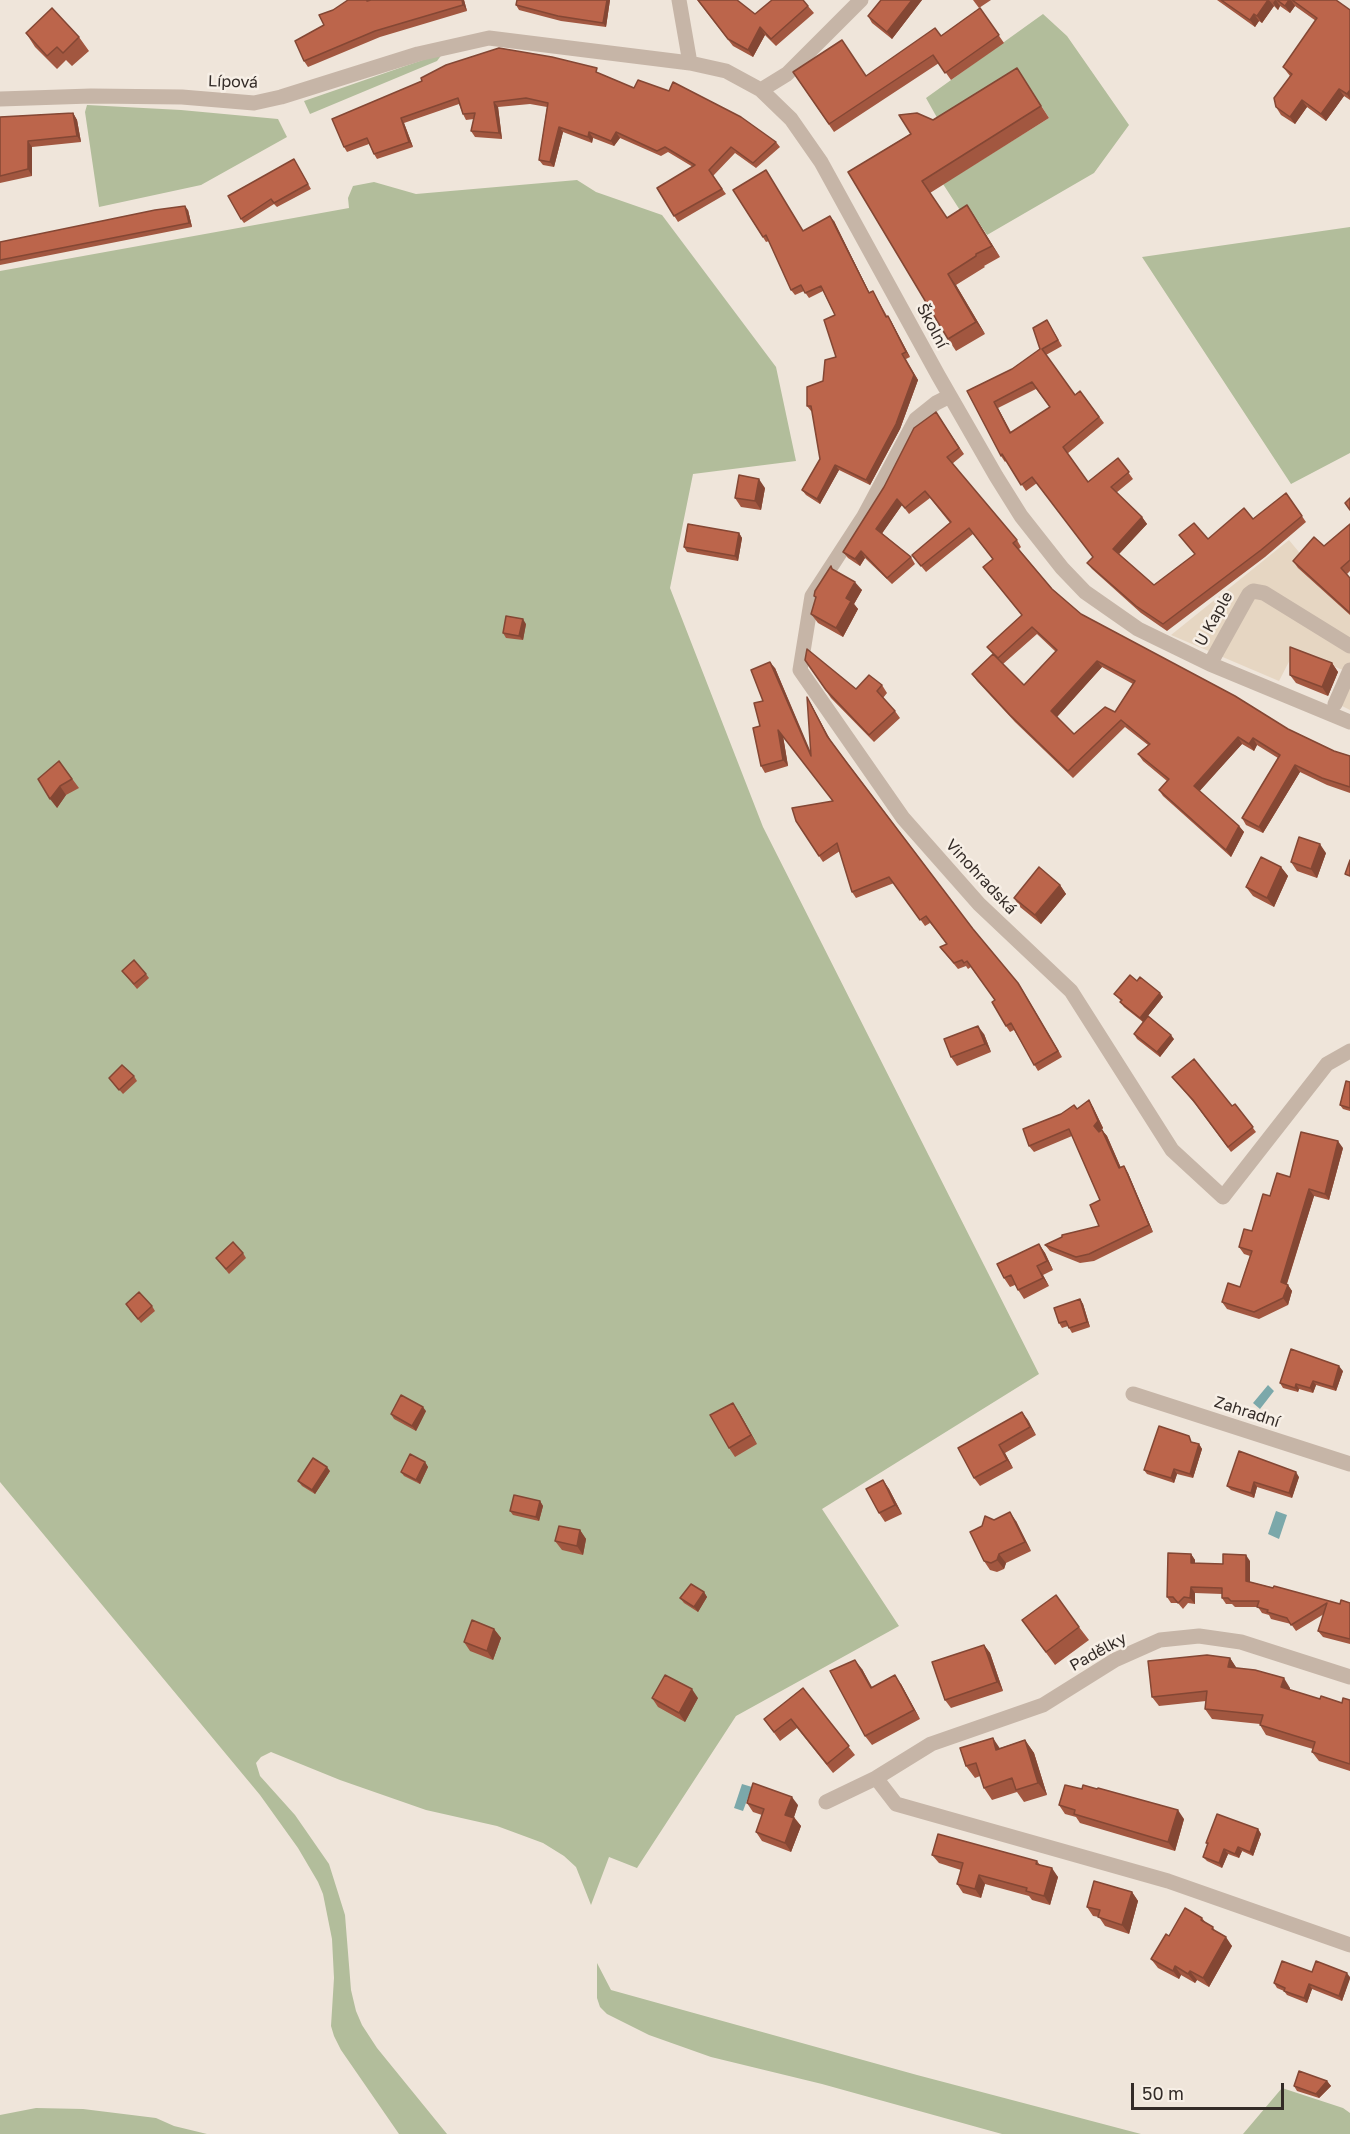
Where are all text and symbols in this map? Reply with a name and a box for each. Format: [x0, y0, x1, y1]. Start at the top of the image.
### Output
street label: Lípová [208, 72, 258, 92]
street label: Školní [912, 300, 952, 352]
street label: U Kaple [1191, 588, 1237, 650]
street label: Vinohradská [941, 835, 1021, 919]
street label: Zahradní [1212, 1392, 1282, 1432]
street label: Padělky [1066, 1629, 1130, 1675]
scale bar [1134, 2071, 1287, 2109]
text: 50 m [1142, 2082, 1184, 2104]

